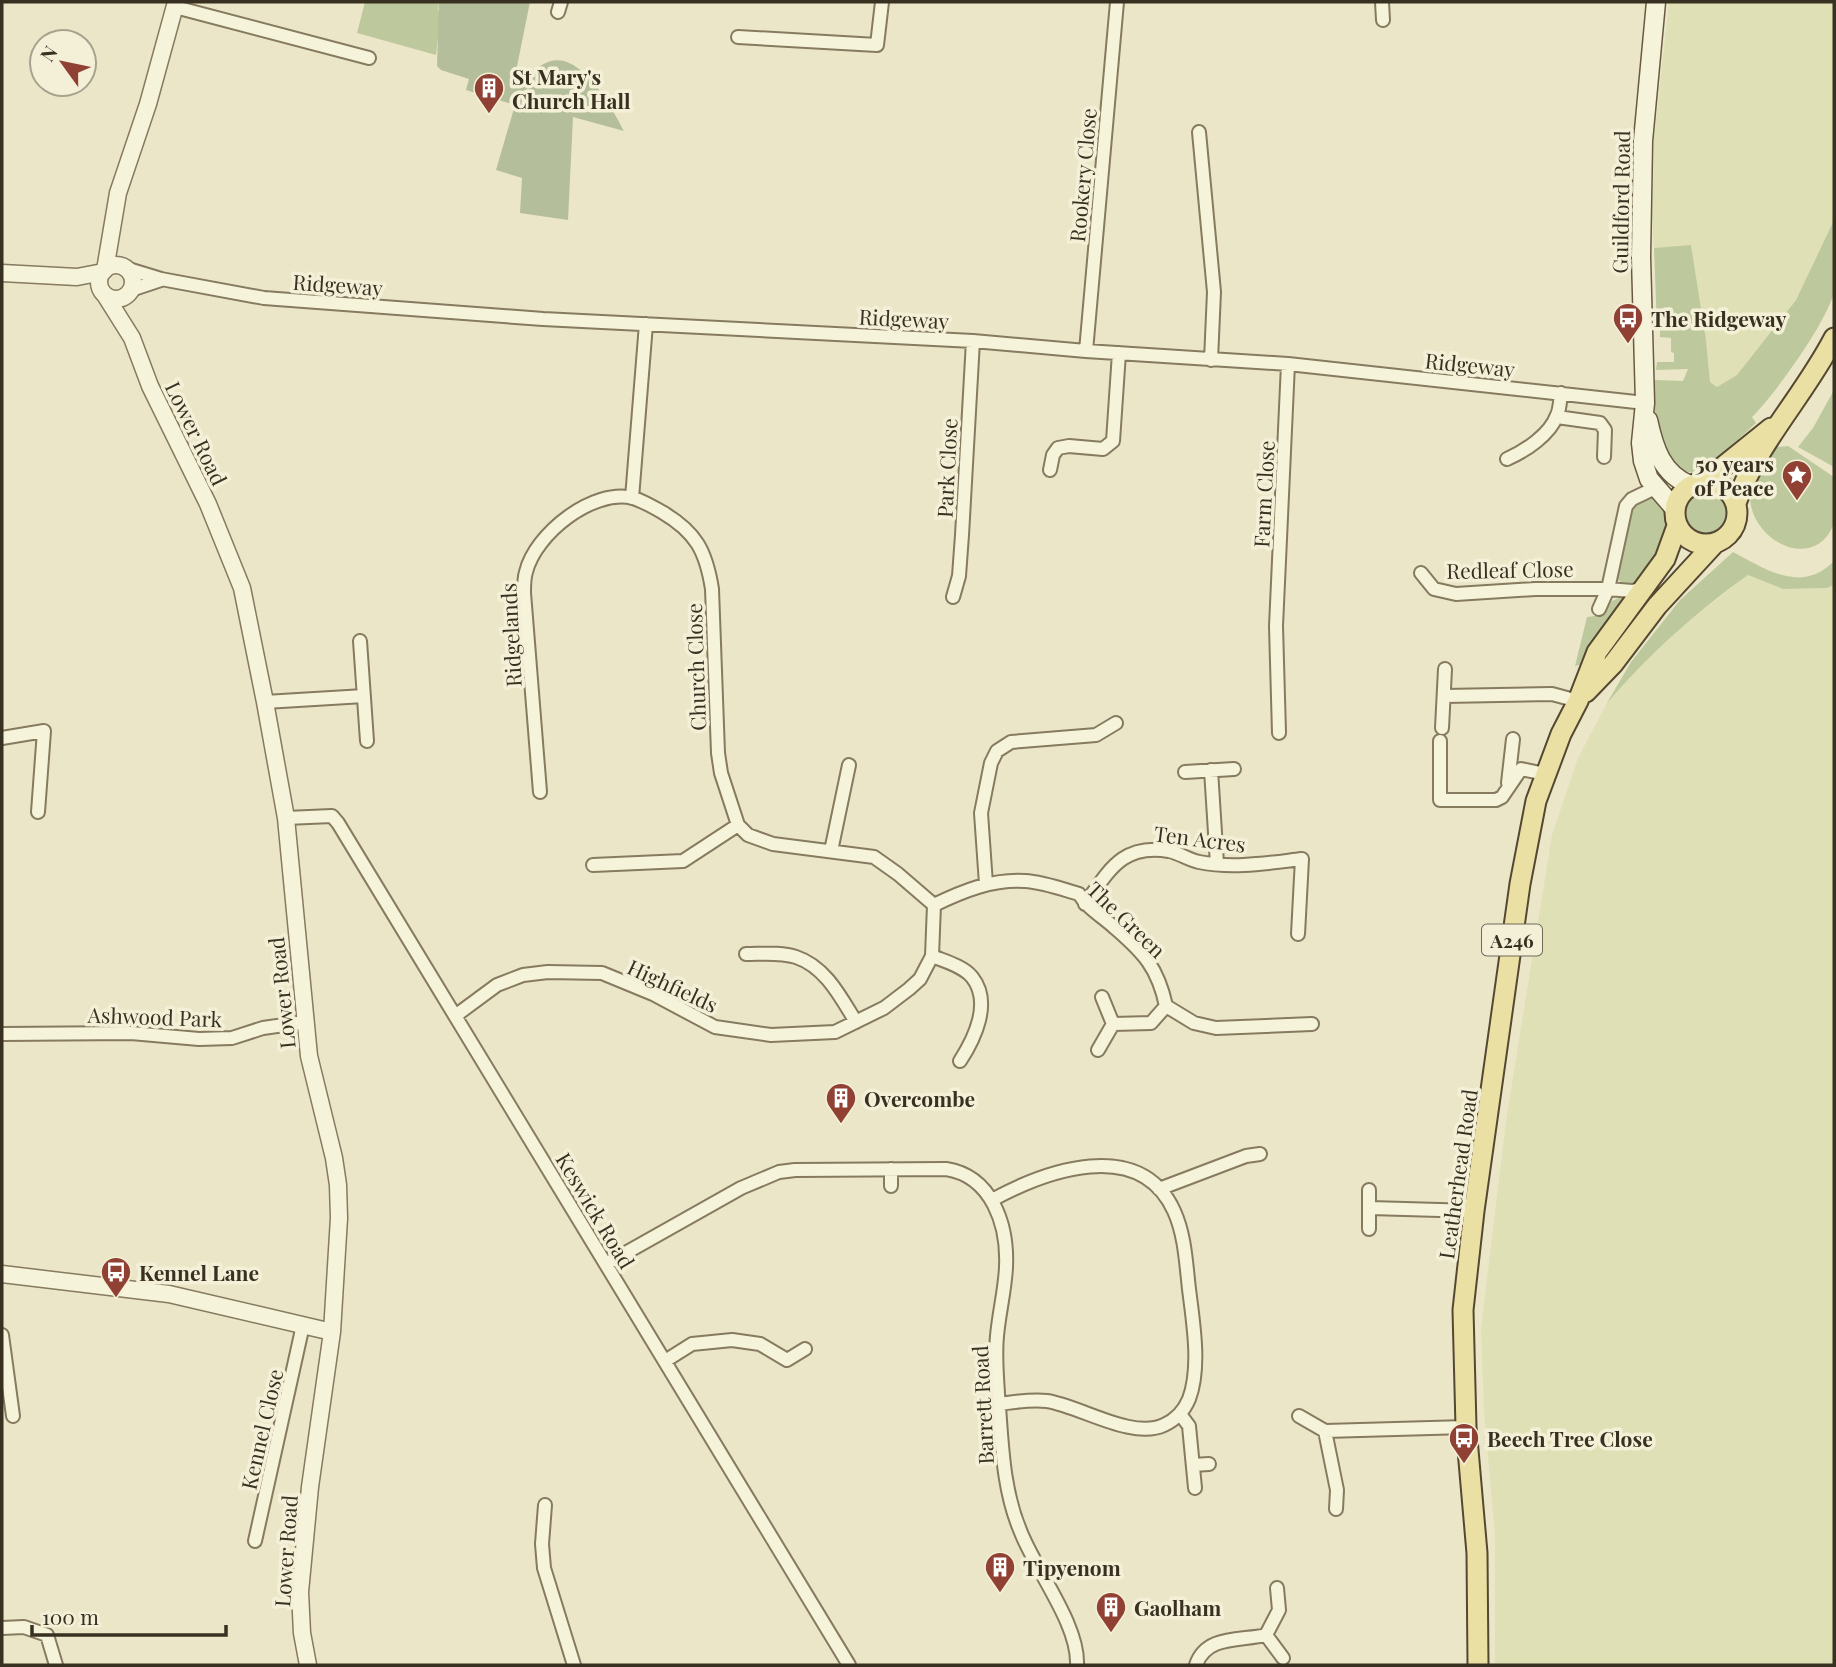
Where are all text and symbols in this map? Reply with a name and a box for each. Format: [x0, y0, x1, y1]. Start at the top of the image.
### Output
north arrow [28, 28, 98, 98]
text: N [33, 40, 63, 66]
place label: St Mary's Church Hall [512, 62, 631, 114]
building icon: St Mary's Church Hall [472, 71, 506, 115]
street label: Rookery Close [1062, 107, 1102, 243]
street label: Guildford Road [1605, 130, 1635, 274]
street label: Ridgeway [292, 267, 384, 301]
bus stop icon: The Ridgeway [1611, 301, 1645, 345]
street label: Ridgeway [858, 302, 950, 334]
place label: The Ridgeway [1651, 304, 1786, 332]
street label: Ridgeway [1424, 345, 1517, 383]
street label: Lower Road [160, 376, 234, 490]
street label: Park Close [929, 417, 963, 519]
street label: Farm Close [1246, 440, 1280, 548]
place label: 50 years of Peace [1694, 449, 1774, 501]
place icon: 50 years of Peace [1780, 458, 1814, 502]
street label: Redleaf Close [1446, 554, 1574, 584]
street label: Ridgelands [493, 582, 527, 688]
street label: Church Close [679, 603, 711, 731]
street label: Ten Acres [1153, 818, 1247, 858]
street label: The Green [1082, 875, 1173, 964]
road number: A246 [1482, 924, 1542, 956]
street label: Lower Road [261, 936, 301, 1050]
street label: Highfields [623, 952, 723, 1018]
street label: Ashwood Park [86, 1000, 223, 1032]
building icon: Overcombe [824, 1081, 858, 1125]
place label: Overcombe [864, 1084, 975, 1112]
street label: Leatherhead Road [1431, 1087, 1483, 1261]
street label: Keswick Road [550, 1147, 642, 1273]
bus stop icon: Kennel Lane [99, 1255, 133, 1299]
place label: Kennel Lane [139, 1258, 259, 1286]
street label: Barrett Road [965, 1345, 999, 1465]
street label: Kennel Close [234, 1366, 288, 1492]
bus stop icon: Beech Tree Close [1447, 1421, 1481, 1465]
place label: Beech Tree Close [1487, 1424, 1653, 1452]
street label: Lower Road [267, 1494, 303, 1608]
building icon: Tipyenom [983, 1550, 1017, 1594]
place label: Tipyenom [1023, 1553, 1121, 1581]
building icon: Gaolham [1094, 1590, 1128, 1634]
place label: Gaolham [1134, 1593, 1221, 1621]
scale bar [32, 1594, 226, 1638]
text: 100 m [42, 1602, 99, 1630]

